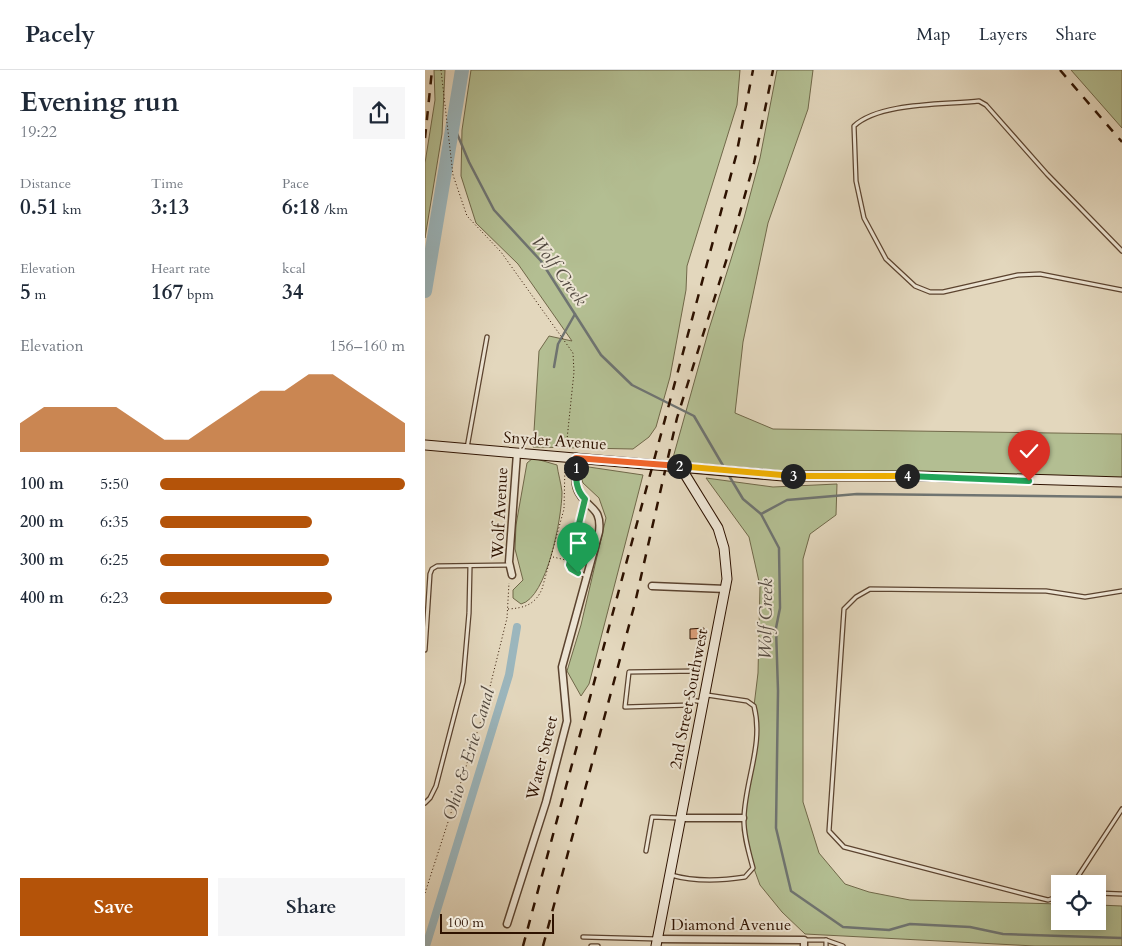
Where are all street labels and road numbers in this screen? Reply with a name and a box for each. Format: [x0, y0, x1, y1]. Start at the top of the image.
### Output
street label: Snyder Avenue [503, 426, 607, 456]
street label: Wolf Avenue [487, 467, 513, 560]
street label: 2nd Street Southwest [665, 627, 713, 771]
street label: Water Street [521, 714, 563, 803]
street label: Diamond Avenue [671, 914, 791, 936]

